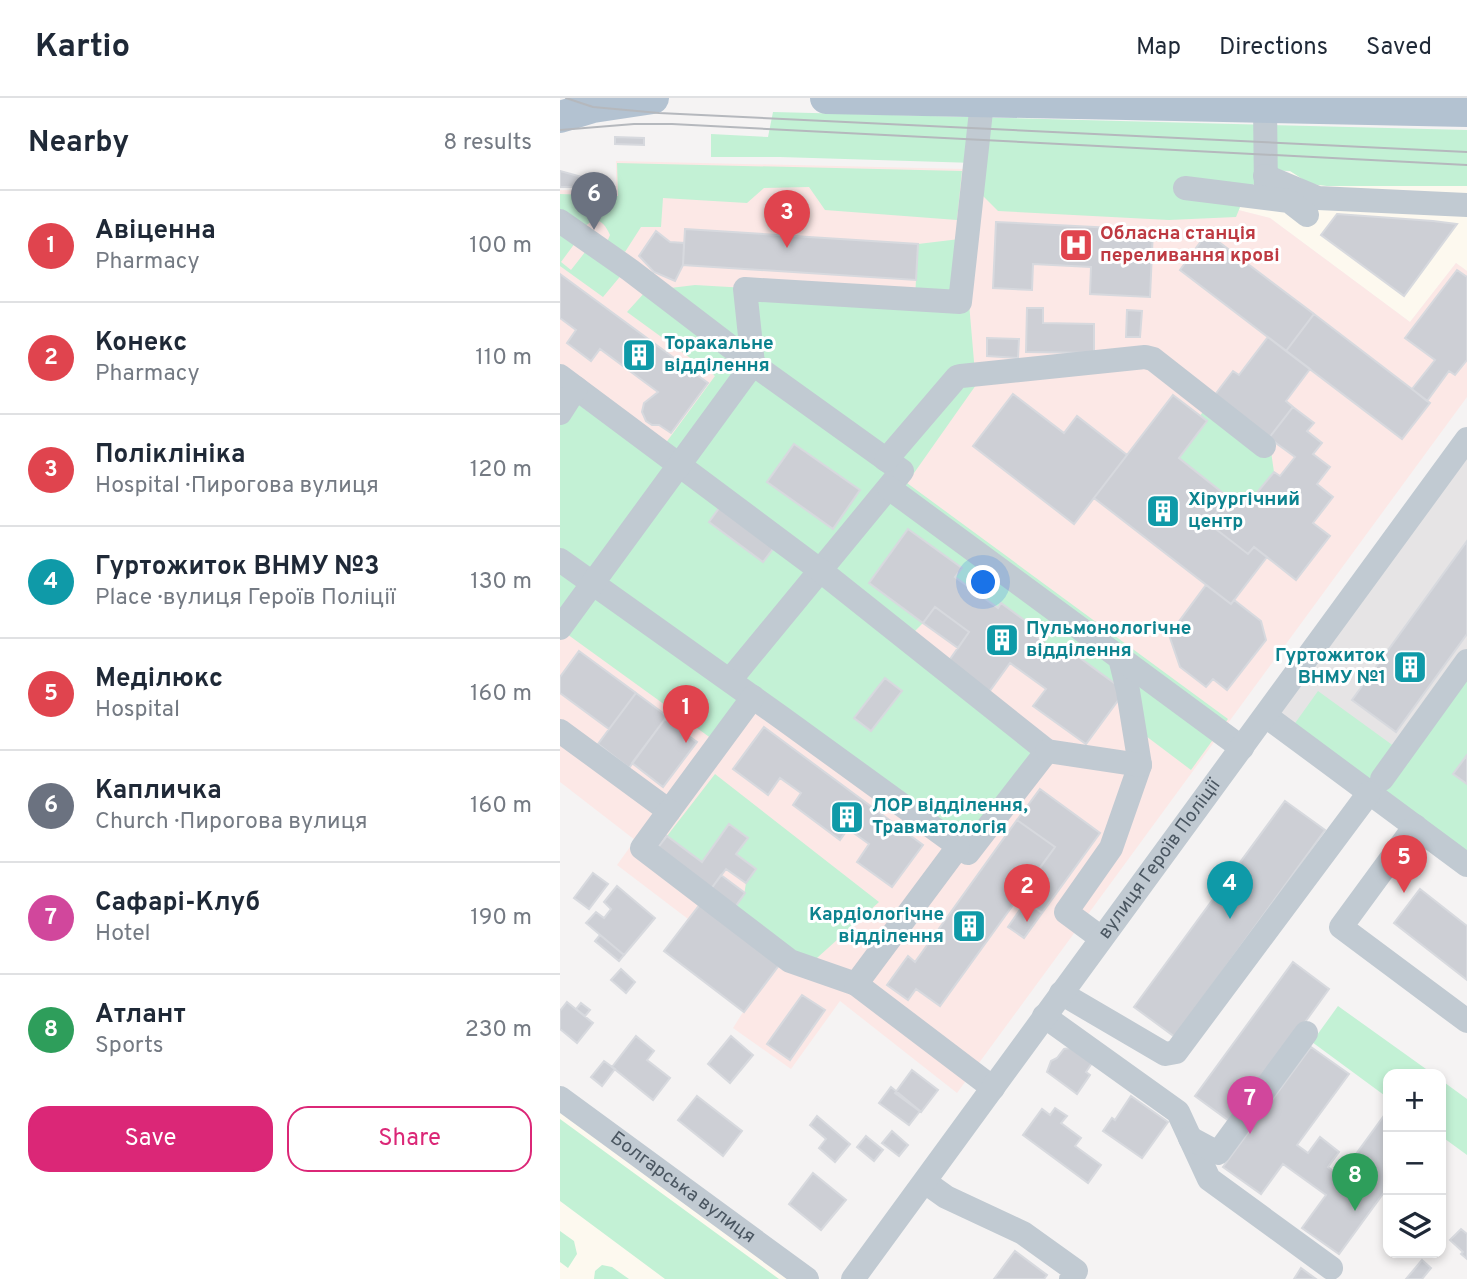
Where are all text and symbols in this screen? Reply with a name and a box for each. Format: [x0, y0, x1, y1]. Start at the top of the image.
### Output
text: Kartio [35, 27, 130, 69]
text: Map [1136, 33, 1181, 63]
text: Directions [1219, 33, 1328, 63]
text: Saved [1366, 33, 1432, 63]
text: Nearby [28, 125, 129, 162]
text: 8 results [443, 129, 532, 158]
pin: 6 [571, 172, 617, 230]
pin: 3 [764, 190, 810, 248]
text: Авіценна [95, 215, 216, 248]
place label: Обласна станція переливання крові [1100, 222, 1280, 268]
hospital icon: Обласна станція переливання крові [1057, 226, 1095, 264]
text: 1 [46, 232, 56, 261]
text: 100 m [469, 232, 532, 261]
text: Pharmacy [95, 248, 200, 277]
text: Конекс [95, 327, 187, 360]
place label: Торакальне відділення [664, 332, 774, 378]
building icon: Торакальне відділення [620, 336, 658, 374]
text: 2 [44, 344, 58, 373]
text: 110 m [475, 344, 532, 373]
text: Pharmacy [95, 360, 200, 389]
text: Поліклініка [95, 439, 245, 472]
text: 3 [44, 456, 58, 485]
text: 120 m [470, 456, 532, 485]
text: Hospital · Пирогова вулиця [95, 472, 379, 501]
place label: Хірургічний центр [1188, 488, 1300, 534]
building icon: Хірургічний центр [1144, 492, 1182, 530]
text: Гуртожиток ВНМУ №3 [95, 551, 380, 584]
your location [966, 565, 1000, 599]
text: 4 [44, 568, 58, 597]
text: 130 m [470, 568, 532, 597]
text: Place · вулиця Героїв Поліції [95, 584, 396, 613]
place label: Пульмонологічне відділення [1026, 617, 1191, 663]
building icon: Пульмонологічне відділення [983, 621, 1021, 659]
place label: Гуртожиток ВНМУ №1 [1275, 644, 1386, 690]
building icon: Гуртожиток ВНМУ №1 [1391, 648, 1429, 686]
text: Меділюкс [95, 663, 223, 696]
text: 5 [44, 680, 58, 709]
text: 160 m [470, 680, 532, 709]
pin: 1 [663, 685, 709, 743]
text: Hospital [95, 696, 180, 725]
street label: вулиця Героїв Поліції [1093, 773, 1227, 944]
text: Капличка [95, 775, 222, 808]
text: 6 [44, 792, 58, 821]
text: 160 m [470, 792, 532, 821]
place label: ЛОР відділення, Травматологія [872, 794, 1028, 840]
building icon: ЛОР відділення, Травматологія [828, 798, 866, 836]
text: Church · Пирогова вулиця [95, 808, 368, 837]
pin: 5 [1381, 835, 1427, 893]
pin: 4 [1207, 861, 1253, 919]
pin: 2 [1004, 864, 1050, 922]
text: Сафарі-Клуб [95, 887, 260, 920]
place label: Кардіологічне відділення [809, 903, 944, 949]
text: 7 [45, 904, 57, 933]
text: 190 m [470, 904, 532, 933]
building icon: Кардіологічне відділення [950, 907, 988, 945]
text: Hotel [95, 920, 151, 949]
text: Атлант [95, 999, 186, 1032]
text: 8 [44, 1016, 58, 1045]
text: 230 m [465, 1016, 532, 1045]
text: Sports [95, 1032, 163, 1061]
map controls [1383, 1069, 1446, 1258]
button: + [1383, 1069, 1446, 1132]
pin: 7 [1227, 1076, 1273, 1134]
button: Save [28, 1106, 273, 1172]
button: Share [287, 1106, 532, 1172]
street label: Болгарська вулиця [605, 1127, 760, 1249]
button: − [1383, 1132, 1446, 1195]
pin: 8 [1332, 1153, 1378, 1211]
button: layers [1383, 1195, 1446, 1258]

